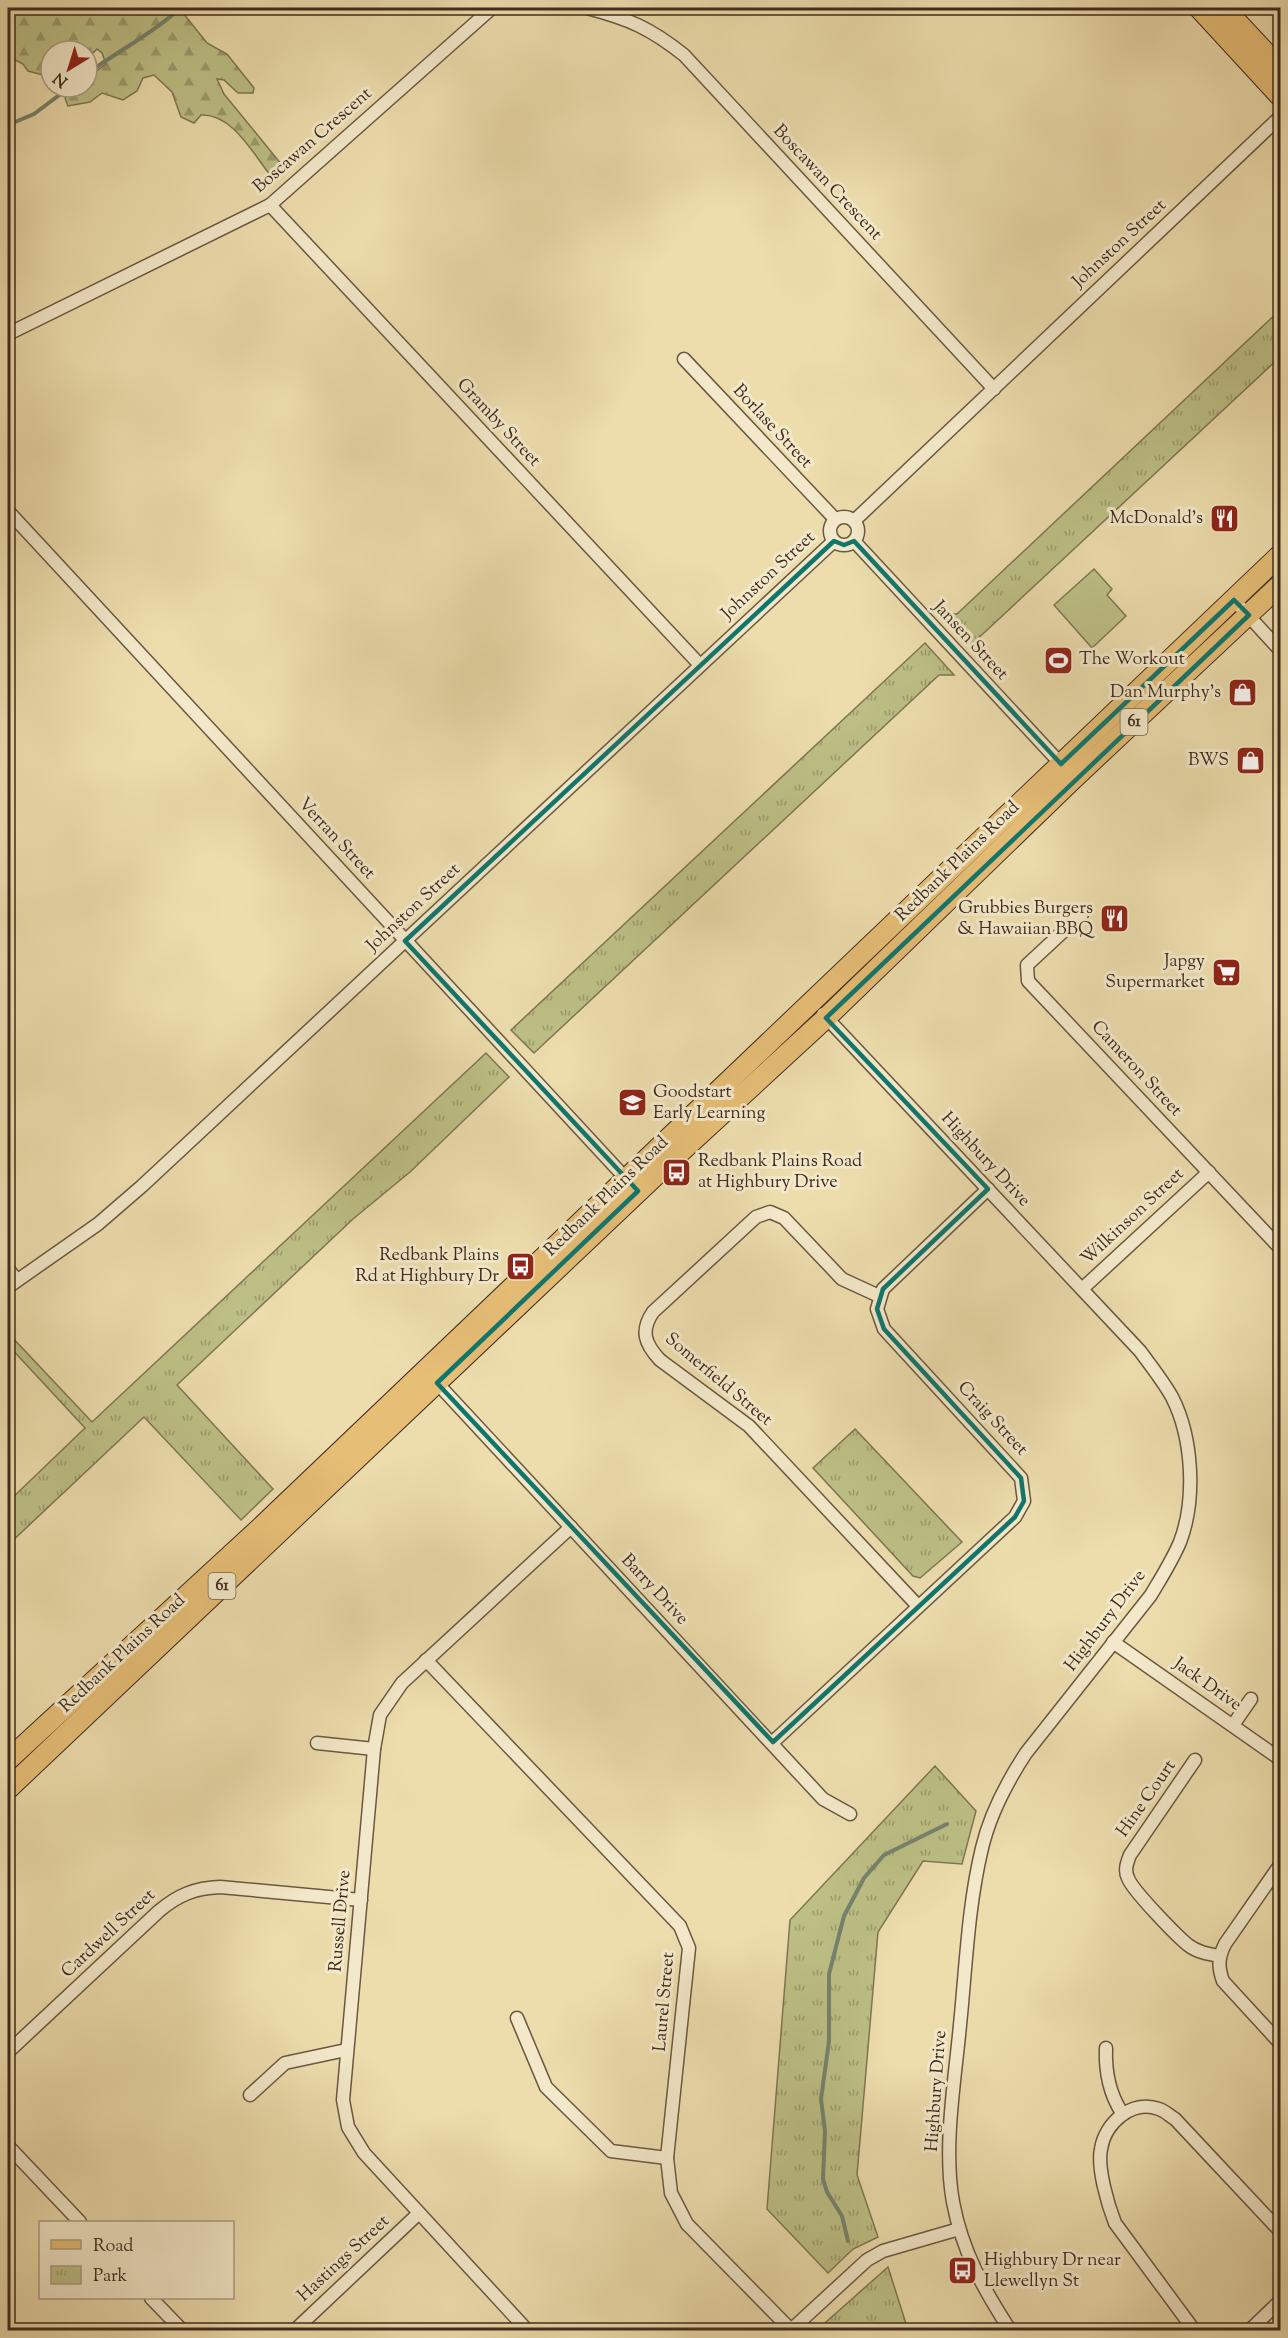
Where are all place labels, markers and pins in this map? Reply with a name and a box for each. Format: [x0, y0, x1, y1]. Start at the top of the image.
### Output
restaurant icon: McDonald's [1208, 503, 1240, 535]
place label: McDonald's [1109, 506, 1203, 532]
sports icon: The Workout [1042, 644, 1074, 676]
place label: The Workout [1079, 647, 1185, 673]
shop icon: Dan Murphy's [1226, 677, 1258, 709]
place label: Dan Murphy's [1110, 680, 1221, 706]
shop icon: BWS [1234, 745, 1266, 777]
place label: BWS [1188, 748, 1229, 774]
place label: Grubbies Burgers & Hawaiian BBQ [957, 896, 1095, 943]
restaurant icon: Grubbies Burgers & Hawaiian BBQ [1098, 903, 1130, 935]
place label: Japgy Supermarket [1105, 949, 1205, 996]
supermarket icon: Japgy Supermarket [1210, 956, 1242, 988]
place label: Goodstart Early Learning [653, 1080, 765, 1127]
school or university icon: Goodstart Early Learning [616, 1087, 648, 1119]
place label: Redbank Plains Road at Highbury Drive [698, 1149, 862, 1196]
bus stop icon: Redbank Plains Road at Highbury Drive [661, 1156, 693, 1188]
place label: Redbank Plains Rd at Highbury Dr [355, 1243, 499, 1290]
bus stop icon: Redbank Plains Rd at Highbury Dr [504, 1250, 536, 1282]
place label: Highbury Dr near Llewellyn St [984, 2248, 1121, 2295]
bus stop icon: Highbury Dr near Llewellyn St [947, 2255, 979, 2287]

